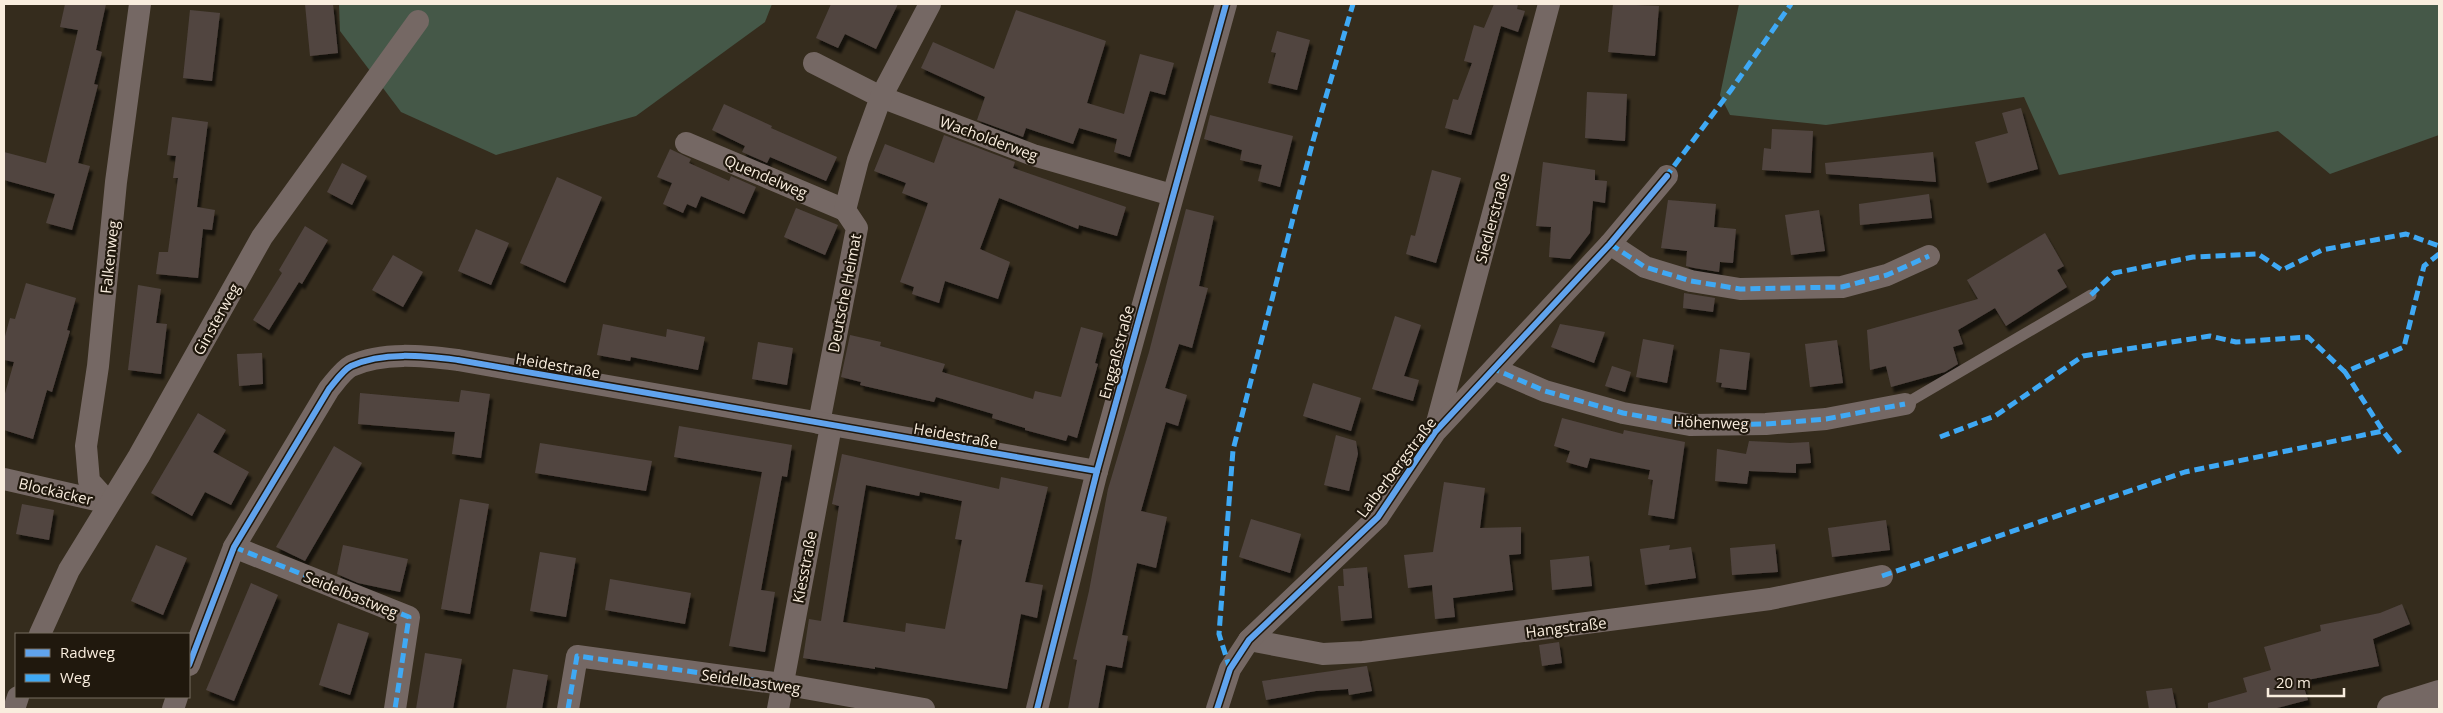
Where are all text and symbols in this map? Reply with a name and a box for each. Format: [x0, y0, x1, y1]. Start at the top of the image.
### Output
street label: Wacholderweg [937, 111, 1041, 165]
street label: Quendelweg [722, 150, 810, 202]
street label: Siedlerstraße [1470, 171, 1514, 265]
street label: Falkenweg [95, 219, 123, 295]
street label: Deutsche Heimat [823, 232, 865, 354]
street label: Ginsterweg [188, 280, 244, 358]
street label: Enggaßstraße [1094, 303, 1138, 401]
street label: Heidestraße [514, 348, 602, 382]
street label: Höhenweg [1673, 411, 1749, 433]
street label: Laiberbergstraße [1352, 413, 1440, 521]
street label: Heidestraße [912, 418, 1000, 452]
street label: Blockäcker [17, 473, 95, 509]
street label: Kiesstraße [787, 529, 821, 605]
street label: Seidelbastweg [301, 566, 401, 622]
street label: Hangstraße [1524, 612, 1608, 642]
legend [15, 633, 190, 698]
text: Radweg [60, 642, 115, 662]
street label: Seidelbastweg [700, 664, 802, 698]
scale bar [2268, 666, 2344, 698]
text: Weg [60, 667, 90, 687]
text: 20 m [2276, 672, 2311, 692]

